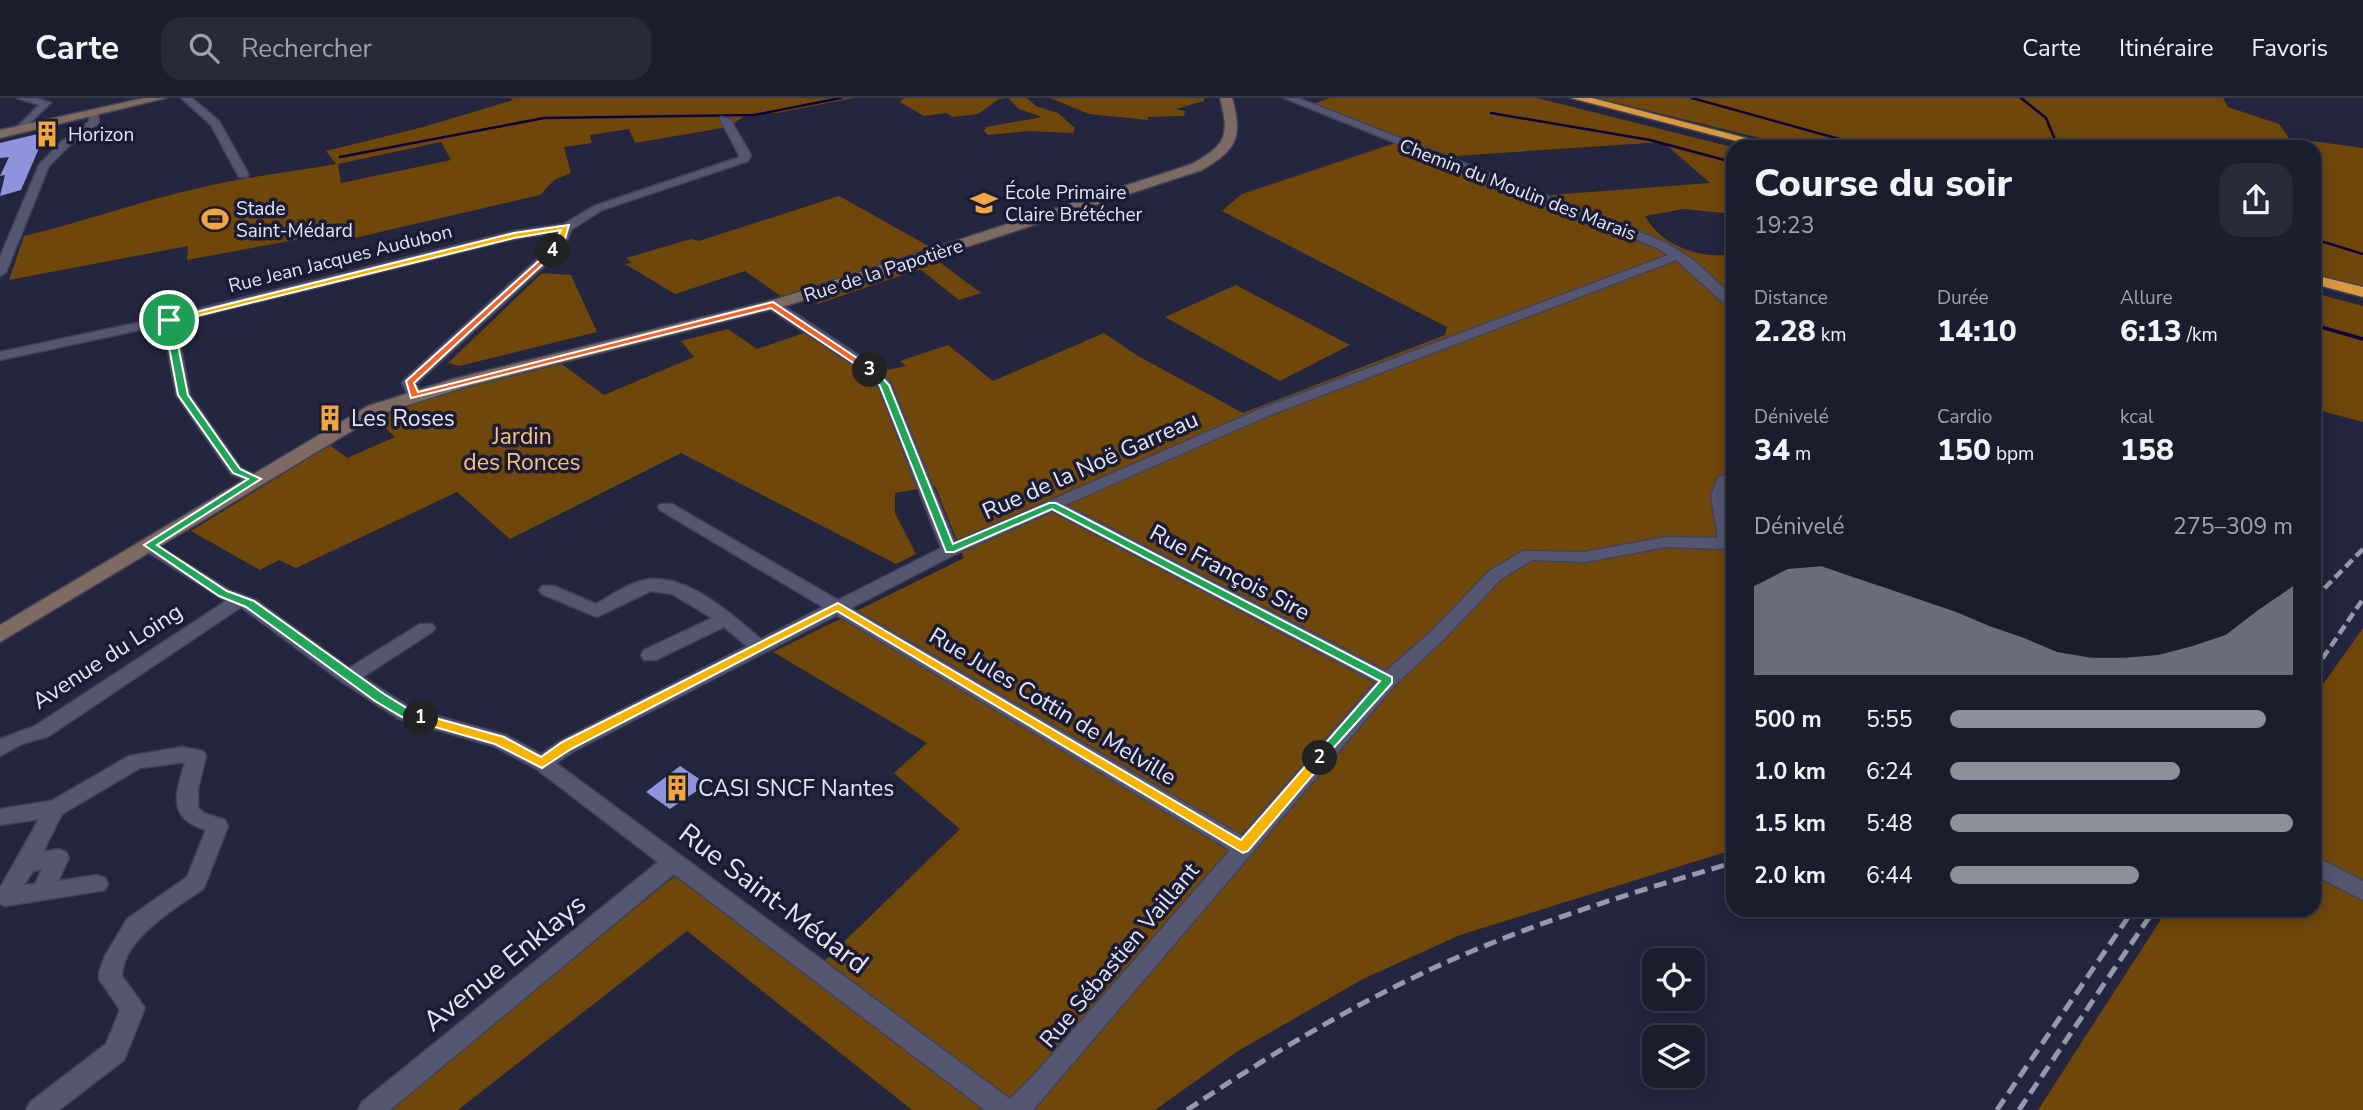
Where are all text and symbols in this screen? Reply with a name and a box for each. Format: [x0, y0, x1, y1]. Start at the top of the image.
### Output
search box [161, 17, 651, 80]
text: Carte [35, 26, 119, 71]
icon: search [185, 29, 223, 67]
text: Rechercher [241, 31, 372, 66]
text: Carte [2022, 32, 2081, 64]
text: Itinéraire [2119, 32, 2213, 64]
text: Favoris [2251, 32, 2328, 64]
building icon: Horizon [32, 119, 62, 149]
place label: Horizon [68, 122, 134, 148]
street label: Chemin du Moulin des Marais [1395, 133, 1640, 247]
text: Course du soir [1754, 158, 2012, 209]
button: share [2219, 163, 2293, 237]
place label: École Primaire Claire Brétécher [1005, 180, 1143, 228]
school or university icon: École Primaire Claire Brétécher [969, 188, 999, 218]
place label: Stade Saint-Médard [236, 196, 353, 244]
sports icon: Stade Saint-Médard [200, 204, 230, 234]
text: 19:23 [1754, 210, 1814, 241]
street label: Rue Jean Jacques Audubon [226, 219, 455, 299]
street label: Rue de la Papotière [800, 233, 966, 309]
pin: 4 [536, 234, 570, 268]
text: 4 [547, 237, 558, 263]
text: Distance [1754, 285, 1828, 311]
text: Durée [1937, 285, 1989, 311]
text: Allure [2120, 285, 2173, 311]
pin [139, 290, 199, 350]
icon: arrive [150, 301, 188, 339]
text: 2.28 [1754, 311, 1816, 352]
text: 14:10 [1937, 311, 2017, 352]
text: 6:13 [2120, 311, 2182, 352]
text: km [1816, 322, 1846, 348]
text: /km [2182, 322, 2218, 348]
pin: 3 [852, 352, 888, 388]
text: 3 [864, 356, 875, 382]
building icon: Les Roses [315, 403, 345, 433]
place label: Les Roses [351, 403, 455, 434]
street label: Rue de la Noë Garreau [977, 404, 1203, 527]
text: Dénivelé [1754, 404, 1829, 430]
text: Cardio [1937, 404, 1992, 430]
text: kcal [2120, 404, 2154, 430]
park label: Jardin des Ronces [463, 421, 581, 478]
text: 34 [1754, 430, 1790, 471]
text: 150 [1937, 430, 1991, 471]
text: 158 [2120, 430, 2174, 471]
text: m [1790, 441, 1811, 467]
text: bpm [1991, 441, 2034, 467]
text: Dénivelé [1754, 511, 1845, 542]
text: 275–309 m [2173, 511, 2293, 542]
street label: Rue François Sire [1144, 517, 1315, 628]
street label: Avenue du Loing [26, 596, 188, 717]
street label: Rue Jules Cottin de Melville [923, 620, 1182, 793]
pin: 1 [404, 700, 438, 736]
text: 1 [415, 704, 426, 730]
text: 500 m [1754, 704, 1822, 735]
text: 5:55 [1866, 704, 1913, 735]
pin: 2 [1302, 740, 1338, 776]
text: 2 [1314, 744, 1325, 770]
text: 1.0 km [1754, 756, 1826, 787]
text: 6:24 [1866, 756, 1913, 787]
building icon: CASI SNCF Nantes [662, 773, 692, 803]
place label: CASI SNCF Nantes [698, 773, 894, 804]
text: 1.5 km [1754, 808, 1826, 839]
text: 5:48 [1866, 808, 1913, 839]
street label: Rue Saint-Médard [671, 815, 876, 983]
street label: Rue Sébastien Vaillant [1033, 855, 1207, 1055]
text: 2.0 km [1754, 860, 1826, 891]
text: 6:44 [1866, 860, 1913, 891]
street label: Avenue Enklays [415, 885, 594, 1040]
map controls [1642, 948, 1705, 1088]
button: locate [1642, 948, 1705, 1011]
button: layers [1642, 1025, 1705, 1088]

